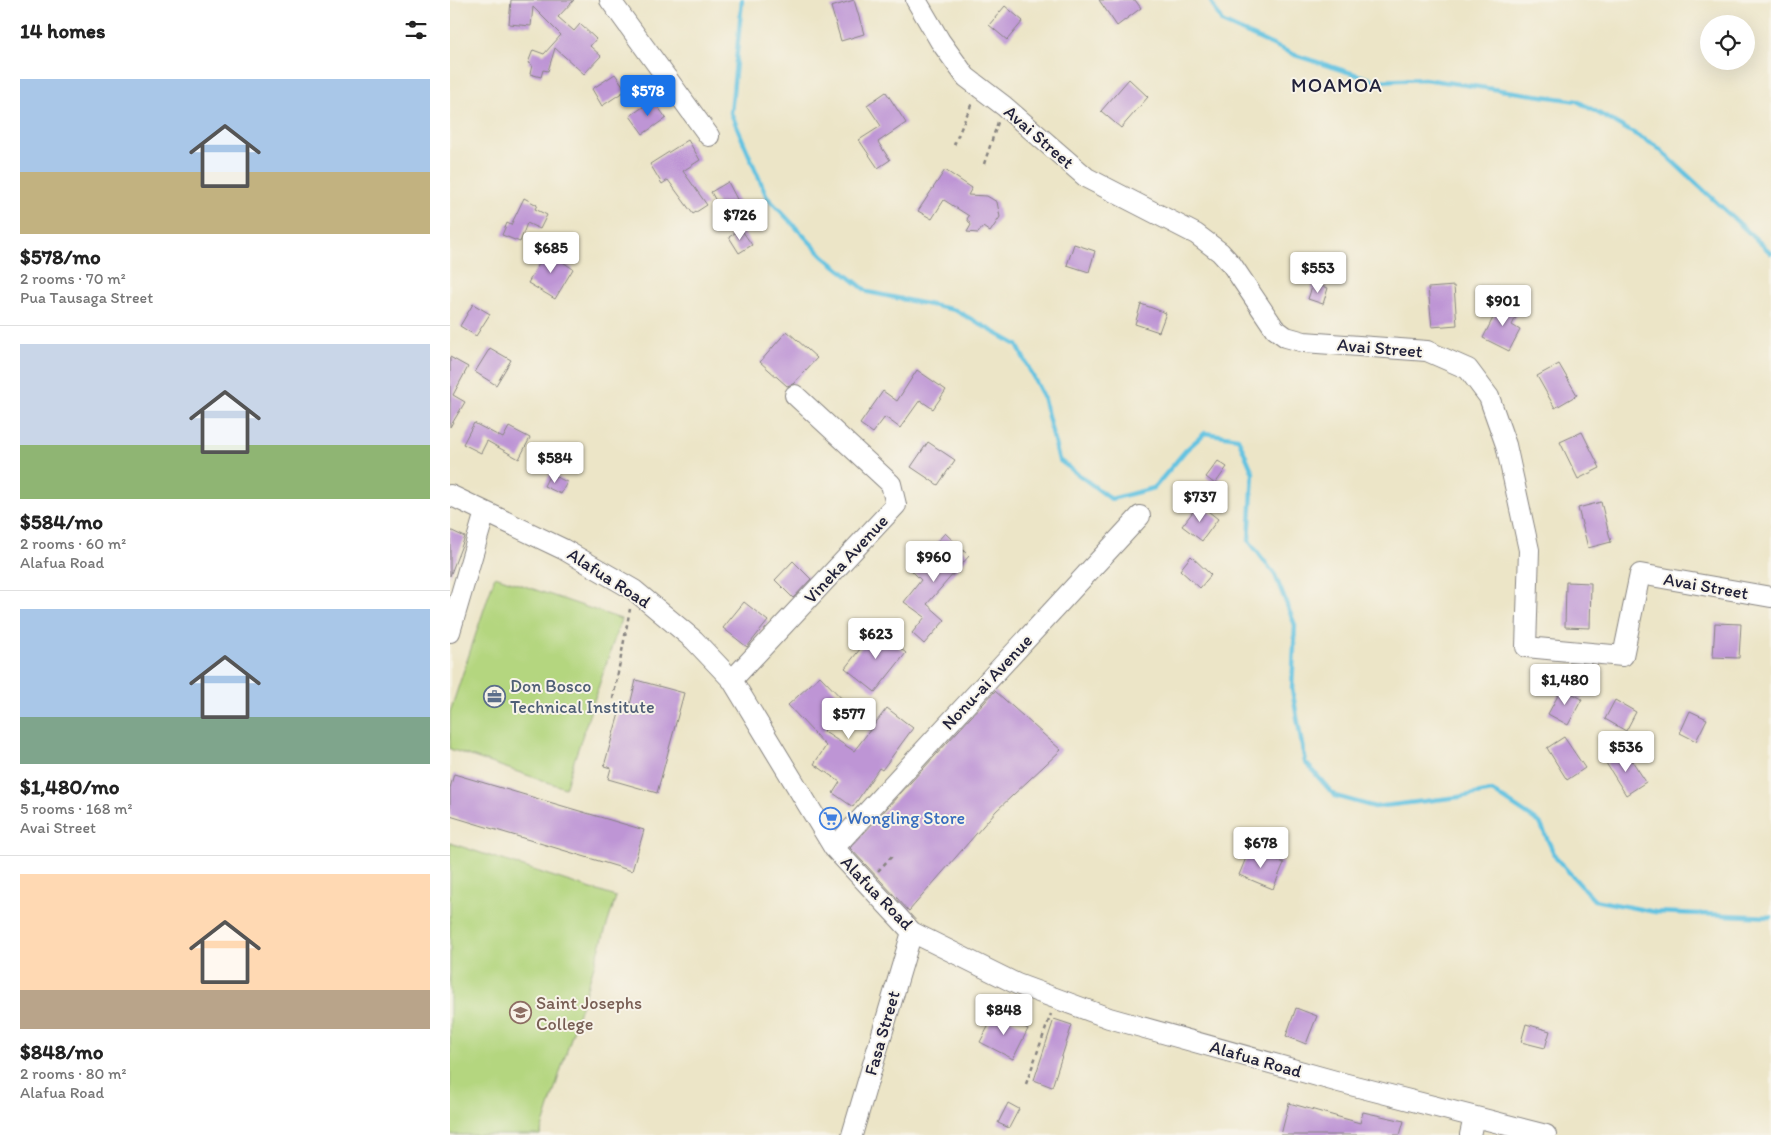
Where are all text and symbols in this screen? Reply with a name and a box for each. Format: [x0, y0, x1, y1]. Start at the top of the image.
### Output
map controls [1700, 15, 1755, 70]
button: locate [1700, 15, 1755, 70]
icon: filters [402, 16, 430, 44]
text: 14 homes [20, 18, 105, 43]
district label: MOAMOA [1291, 73, 1383, 97]
pin: $578 [618, 74, 678, 117]
text: $578 [631, 81, 665, 100]
street label: Avai Street [999, 101, 1079, 174]
icon: home [180, 111, 270, 201]
pin: $726 [710, 198, 770, 241]
text: $726 [724, 205, 756, 224]
pin: $685 [521, 232, 581, 274]
text: $685 [534, 238, 568, 257]
text: $578/mo [20, 244, 101, 269]
pin: $553 [1288, 252, 1348, 294]
text: $553 [1301, 258, 1335, 277]
text: 2 rooms · 70 m² [20, 269, 126, 288]
pin: $901 [1473, 284, 1533, 327]
text: Pua Tausaga Street [20, 288, 153, 307]
text: $901 [1486, 291, 1520, 310]
street label: Avai Street [1336, 333, 1424, 363]
icon: home [180, 377, 270, 467]
pin: $584 [525, 442, 585, 484]
text: $584 [538, 448, 572, 467]
pin: $737 [1170, 480, 1230, 523]
text: $737 [1184, 487, 1216, 506]
text: $584/mo [20, 509, 103, 534]
street label: Vineka Avenue [799, 510, 893, 608]
text: 2 rooms · 60 m² [20, 534, 126, 553]
pin: $960 [904, 540, 964, 583]
street label: Alafua Road [563, 543, 655, 613]
text: $960 [917, 547, 951, 566]
text: Alafua Road [20, 553, 104, 572]
street label: Avai Street [1662, 568, 1750, 604]
pin: $623 [846, 618, 906, 660]
text: $623 [859, 624, 893, 643]
street label: Nonu-ai Avenue [937, 630, 1037, 734]
icon: home [180, 642, 270, 732]
pin: $1,480 [1524, 664, 1606, 706]
text: $1,480 [1541, 670, 1589, 689]
place label: Don Bosco Technical Institute [510, 675, 655, 718]
office icon: Don Bosco Technical Institute [482, 684, 506, 708]
pin: $577 [819, 698, 879, 740]
text: $577 [833, 704, 865, 723]
pin: $536 [1596, 730, 1656, 773]
text: $536 [1609, 737, 1643, 756]
text: $1,480/mo [20, 774, 120, 799]
text: 5 rooms · 168 m² [20, 799, 133, 818]
supermarket icon: Wongling Store [819, 806, 843, 830]
place label: Wongling Store [847, 807, 965, 829]
text: Avai Street [20, 818, 96, 837]
pin: $678 [1231, 826, 1291, 869]
text: $678 [1244, 833, 1278, 852]
street label: Alafua Road [836, 851, 918, 935]
icon: home [180, 907, 270, 997]
street label: Fasa Street [859, 988, 905, 1078]
place label: Saint Josephs College [536, 992, 642, 1035]
pin: $848 [974, 994, 1034, 1036]
text: $848 [986, 1000, 1022, 1019]
school or university icon: Saint Josephs College [508, 1001, 532, 1025]
street label: Alafua Road [1207, 1035, 1305, 1083]
text: $848/mo [20, 1039, 103, 1064]
text: 2 rooms · 80 m² [20, 1064, 126, 1083]
text: Alafua Road [20, 1083, 104, 1102]

